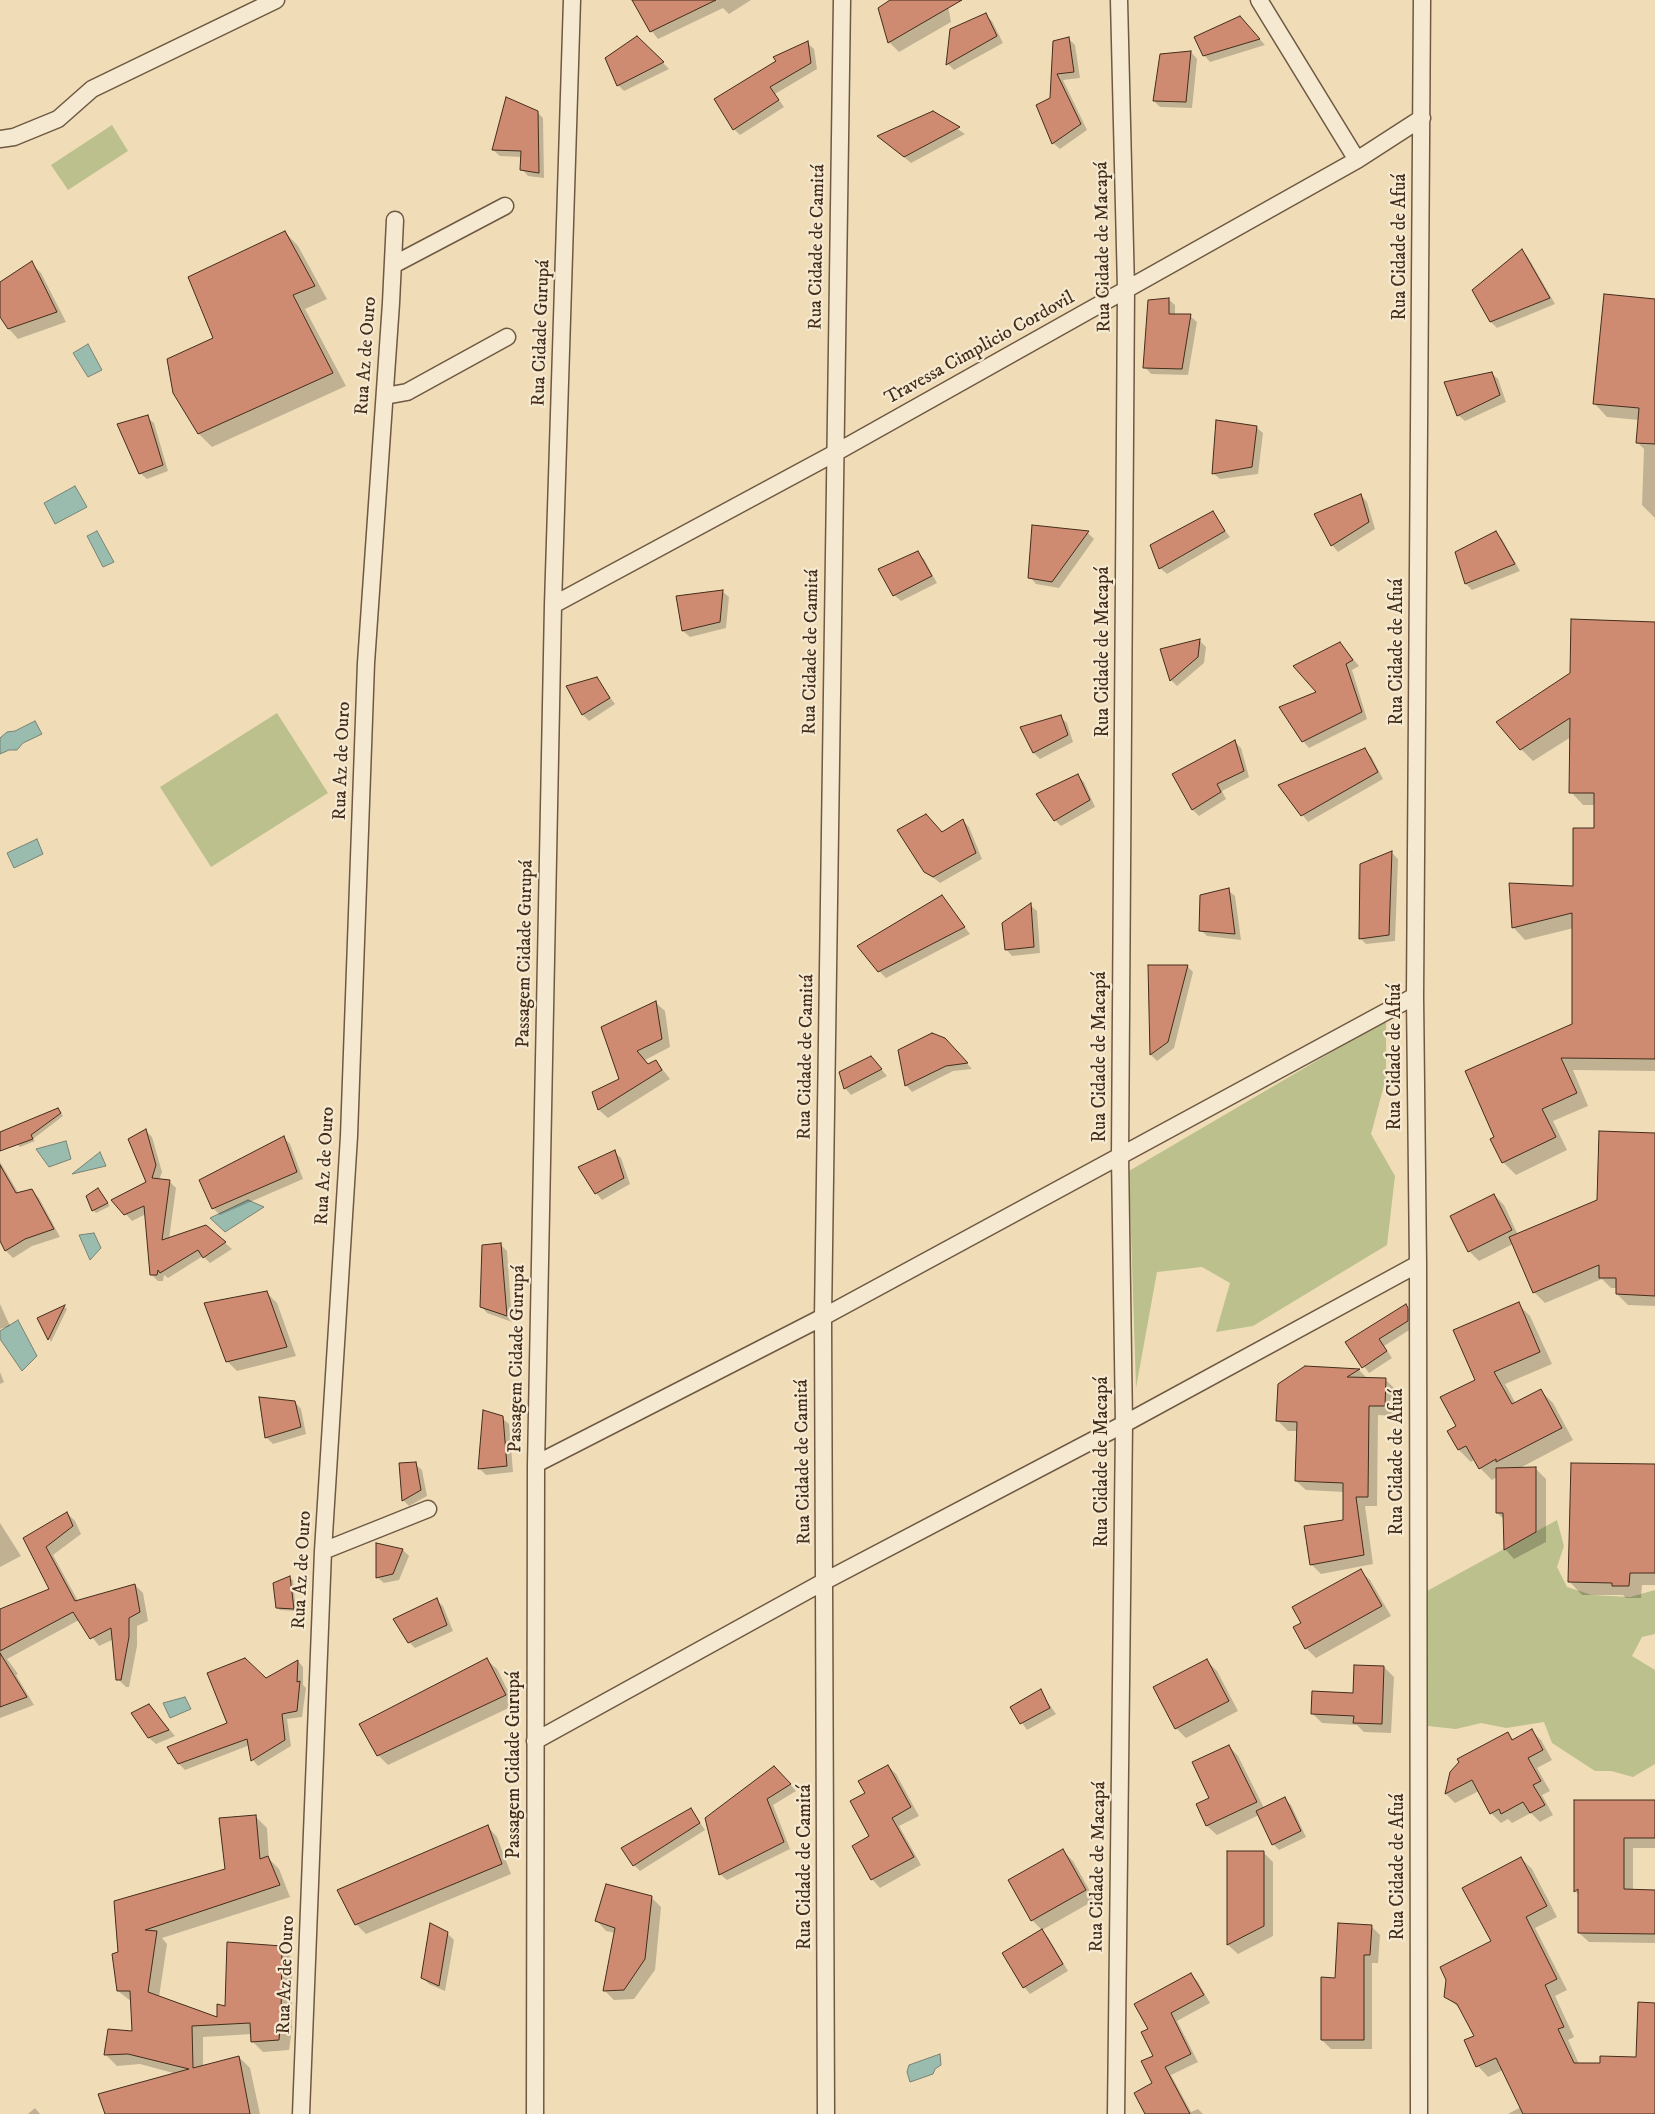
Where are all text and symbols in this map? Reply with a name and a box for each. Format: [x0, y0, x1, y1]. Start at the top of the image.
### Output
street label: Rua Cidade de Macapá [1091, 161, 1117, 333]
street label: Rua Cidade de Camitá [805, 164, 831, 330]
street label: Rua Cidade de Afuá [1390, 173, 1412, 321]
street label: Rua Cidade Gurupá [528, 259, 556, 407]
street label: Travessa Cimplicio Cordovil [881, 287, 1079, 411]
street label: Rua Az de Ouro [351, 296, 383, 416]
street label: Rua Cidade de Macapá [1093, 566, 1115, 738]
street label: Rua Cidade de Camitá [799, 569, 825, 735]
street label: Rua Cidade de Afuá [1387, 578, 1409, 726]
street label: Rua Az de Ouro [330, 701, 356, 821]
street label: Passagem Cidade Gurupá [513, 860, 539, 1048]
street label: Rua Cidade de Macapá [1090, 971, 1112, 1143]
street label: Rua Cidade de Camitá [794, 974, 820, 1140]
street label: Rua Cidade de Afuá [1385, 983, 1407, 1131]
street label: Rua Az de Ouro [312, 1106, 340, 1226]
street label: Passagem Cidade Gurupá [505, 1265, 531, 1453]
street label: Rua Cidade de Macapá [1092, 1376, 1114, 1548]
street label: Rua Cidade de Camitá [791, 1379, 817, 1545]
street label: Rua Cidade de Afuá [1387, 1388, 1409, 1536]
street label: Rua Az de Ouro [289, 1510, 317, 1630]
street label: Passagem Cidade Gurupá [504, 1671, 526, 1859]
street label: Rua Cidade de Macapá [1086, 1781, 1112, 1953]
street label: Rua Cidade de Camitá [795, 1784, 817, 1950]
street label: Rua Cidade de Afuá [1388, 1793, 1410, 1941]
street label: Rua Az de Ouro [274, 1915, 300, 2035]

